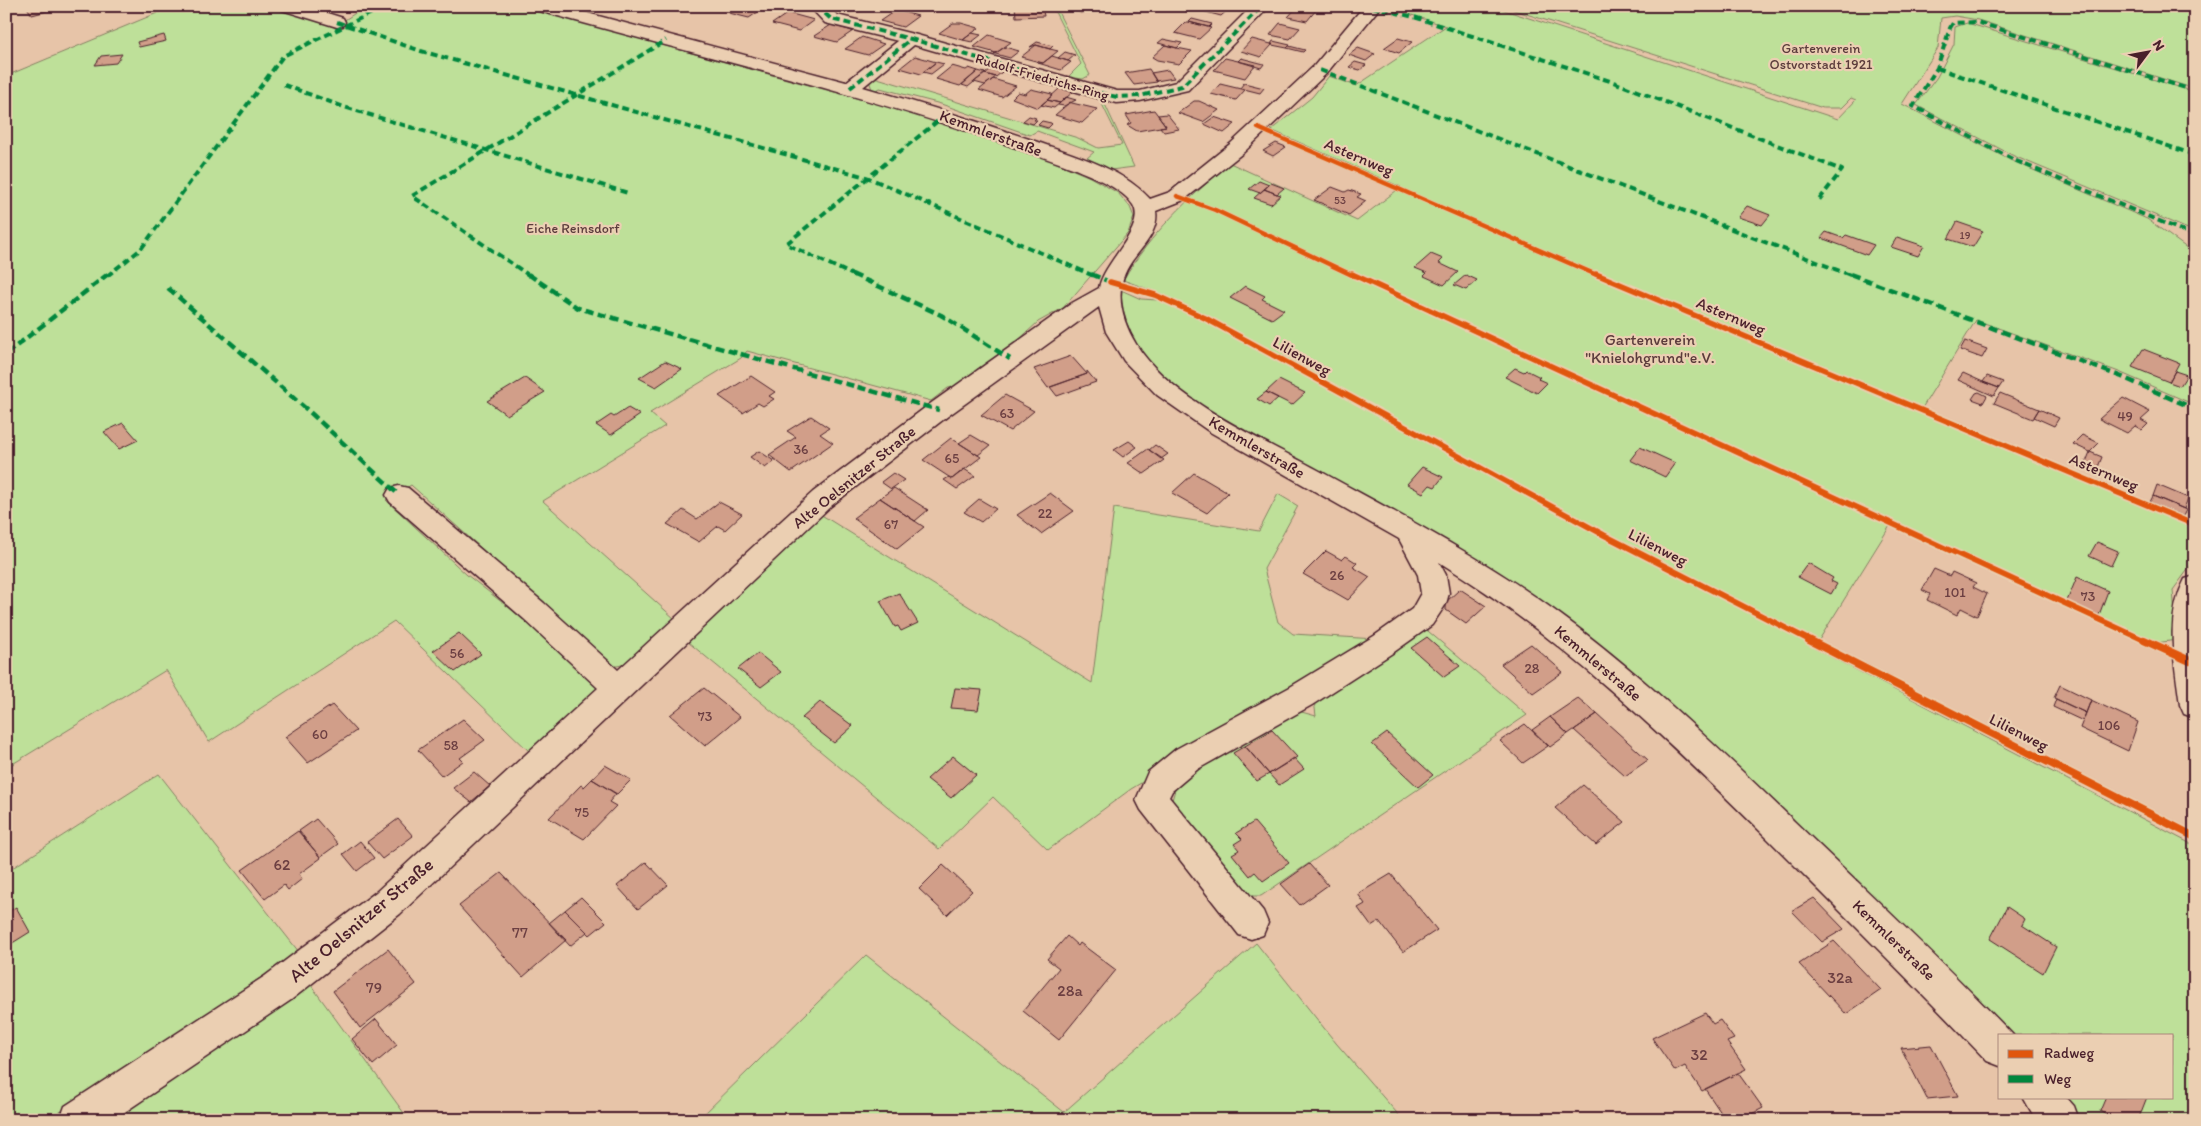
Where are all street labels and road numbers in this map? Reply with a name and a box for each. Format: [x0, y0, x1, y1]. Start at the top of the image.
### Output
street label: Rudolf-Friedrichs-Ring [973, 50, 1112, 104]
street label: Kemmlerstraße [937, 106, 1045, 160]
street label: Asternweg [1322, 134, 1397, 180]
street label: Asternweg [1694, 293, 1769, 339]
street label: Lilienweg [1270, 332, 1335, 380]
street label: Kemmlerstraße [1206, 412, 1308, 482]
street label: Alte Oelsnitzer Straße [789, 421, 920, 532]
street label: Asternweg [2067, 449, 2142, 495]
street label: Lilienweg [1625, 524, 1691, 570]
street label: Kemmlerstraße [1551, 621, 1645, 705]
street label: Lilienweg [1986, 709, 2052, 755]
street label: Alte Oelsnitzer Straße [284, 853, 438, 987]
street label: Kemmlerstraße [1849, 896, 1939, 984]

